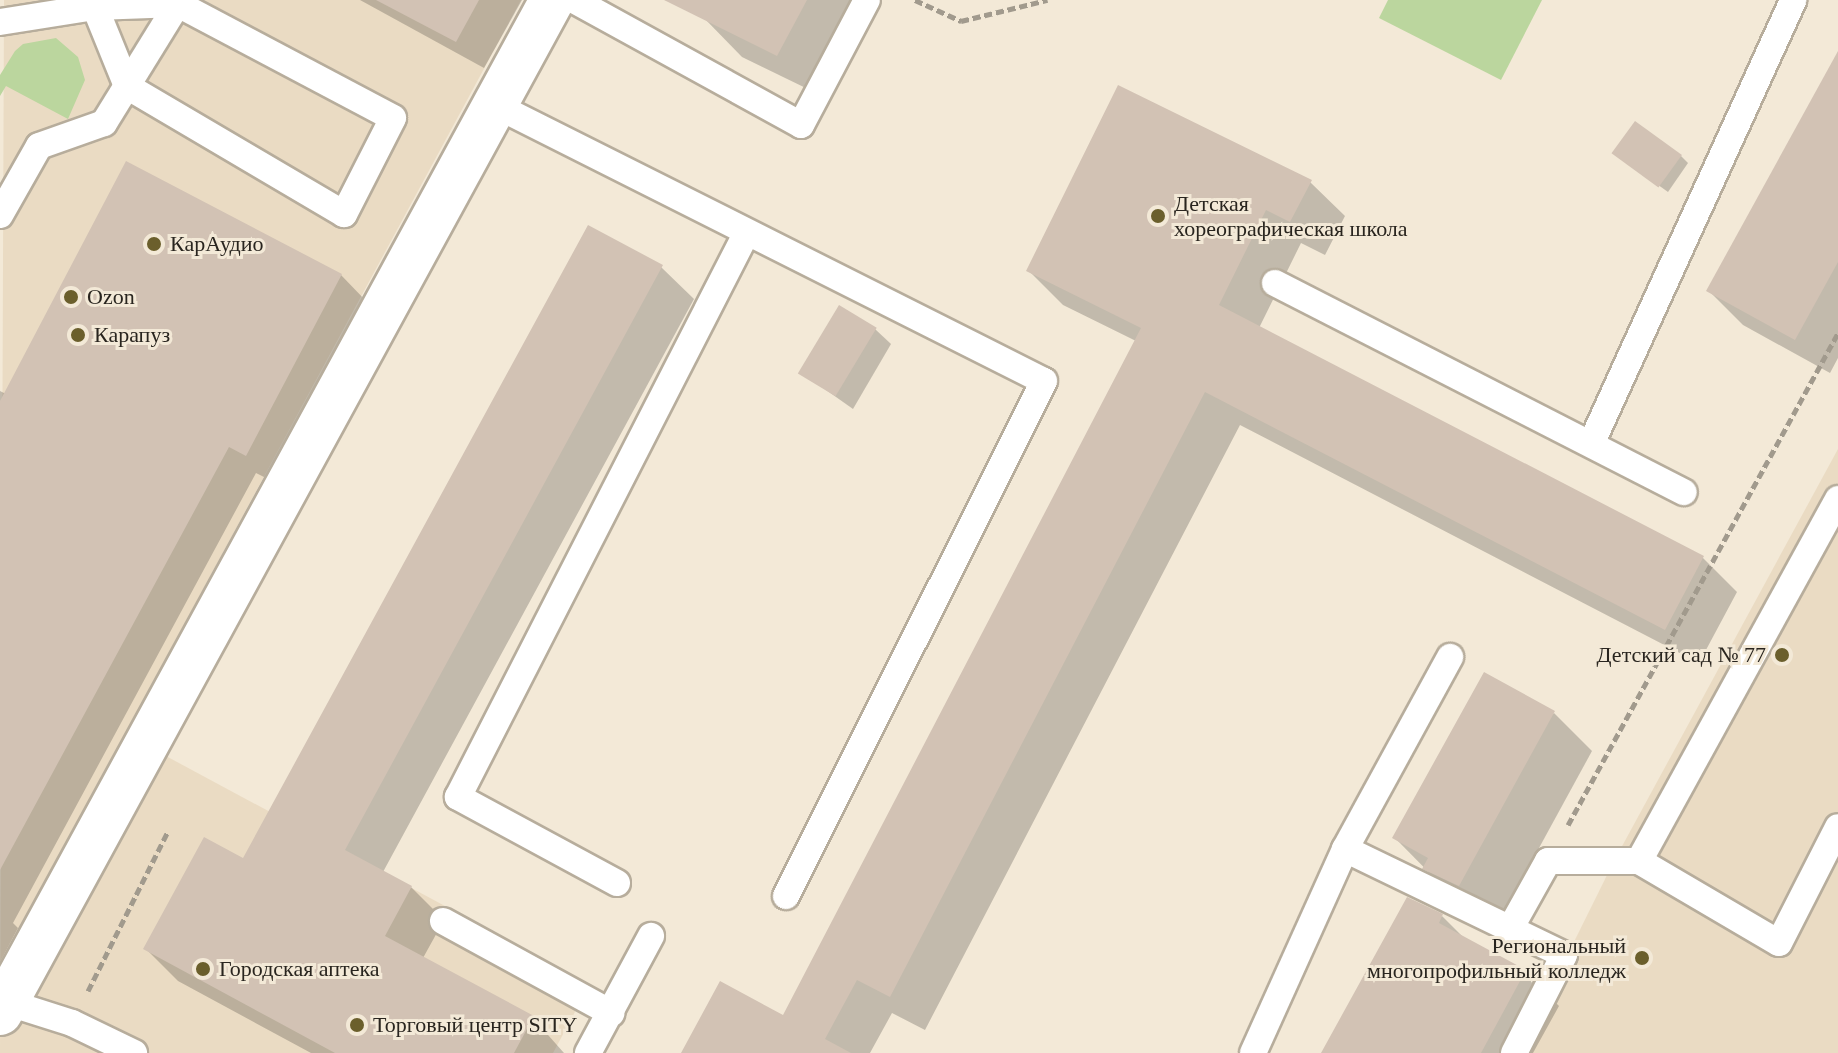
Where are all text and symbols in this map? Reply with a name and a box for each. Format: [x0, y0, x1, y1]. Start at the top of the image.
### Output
place label: Детская хореографическая школа [1174, 190, 1408, 242]
marker: Детская хореографическая школа [1149, 207, 1167, 225]
place label: КарАудио [170, 231, 264, 257]
marker: КарАудио [145, 235, 163, 253]
place label: Ozon [87, 284, 135, 310]
marker: Ozon [62, 288, 80, 306]
place label: Карапуз [94, 322, 170, 348]
marker: Карапуз [69, 326, 87, 344]
place label: Детский сад № 77 [1597, 642, 1766, 668]
marker: Детский сад № 77 [1773, 646, 1791, 664]
place label: Региональный многопрофильный колледж [1367, 932, 1626, 984]
marker: Региональный многопрофильный колледж [1633, 949, 1651, 967]
place label: Городская аптека [219, 956, 380, 982]
marker: Городская аптека [194, 960, 212, 978]
place label: Торговый центр SITY [373, 1012, 577, 1038]
marker: Торговый центр SITY [348, 1016, 366, 1034]

